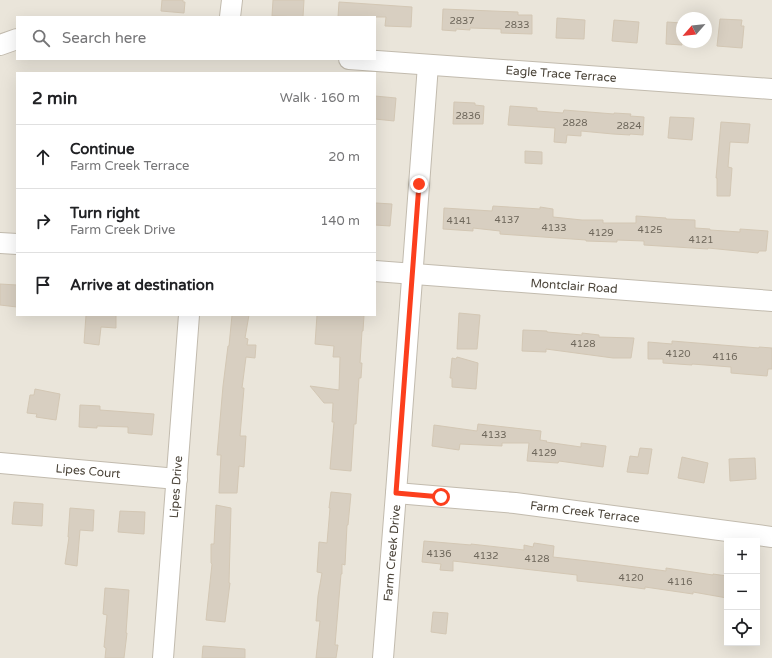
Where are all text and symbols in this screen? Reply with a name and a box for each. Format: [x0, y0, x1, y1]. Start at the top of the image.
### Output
north arrow [676, 12, 712, 48]
house number: 2837 [449, 15, 475, 27]
search box [16, 16, 376, 60]
house number: 2833 [504, 19, 530, 31]
icon: search [30, 27, 52, 49]
text: Search here [62, 29, 146, 47]
street label: Eagle Trace Terrace [505, 63, 617, 85]
text: 2 min [32, 88, 77, 109]
text: Walk · 160 m [280, 90, 360, 106]
house number: 2836 [455, 110, 481, 122]
house number: 2828 [562, 117, 588, 129]
house number: 2824 [616, 120, 642, 132]
text: Continue [70, 140, 134, 158]
icon: ahead [32, 146, 54, 168]
text: 20 m [328, 149, 360, 165]
text: Farm Creek Terrace [70, 158, 189, 174]
route end [410, 175, 428, 193]
text: Turn right [70, 204, 140, 222]
icon: right [32, 210, 54, 232]
text: 140 m [320, 213, 360, 229]
house number: 4137 [494, 214, 520, 226]
house number: 4141 [446, 215, 472, 227]
text: Farm Creek Drive [70, 222, 175, 238]
house number: 4133 [541, 222, 567, 234]
house number: 4125 [637, 224, 663, 236]
house number: 4129 [588, 227, 614, 239]
house number: 4121 [688, 234, 714, 246]
icon: arrive [32, 274, 54, 296]
text: Arrive at destination [70, 276, 214, 294]
street label: Montclair Road [530, 276, 618, 296]
house number: 4128 [570, 338, 596, 350]
house number: 4120 [665, 348, 691, 360]
house number: 4116 [712, 351, 738, 363]
house number: 4133 [481, 429, 507, 441]
house number: 4129 [531, 447, 557, 459]
street label: Lipes Drive [167, 455, 185, 519]
street label: Lipes Court [55, 461, 121, 481]
route start [432, 488, 450, 506]
street label: Farm Creek Terrace [529, 498, 641, 526]
street label: Farm Creek Drive [381, 504, 403, 602]
map controls [724, 538, 760, 646]
button: + [724, 538, 760, 574]
house number: 4136 [426, 548, 452, 560]
house number: 4132 [473, 550, 499, 562]
house number: 4128 [524, 553, 550, 565]
house number: 4120 [618, 572, 644, 584]
button: − [724, 574, 760, 610]
house number: 4116 [667, 576, 693, 588]
button: locate [724, 610, 760, 646]

